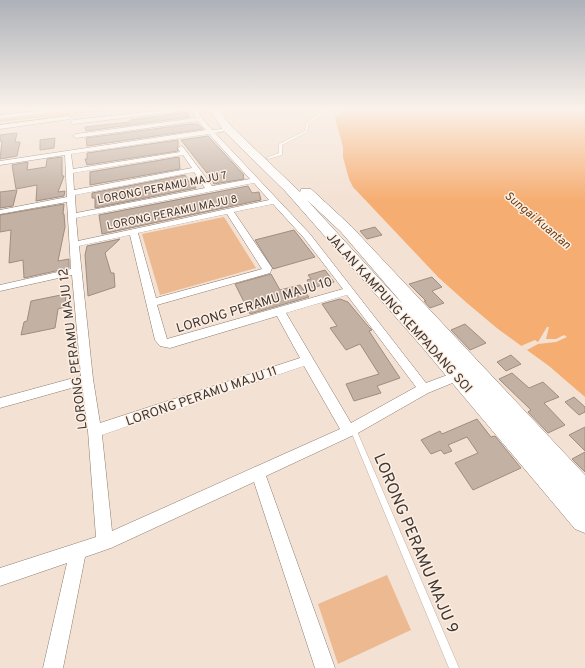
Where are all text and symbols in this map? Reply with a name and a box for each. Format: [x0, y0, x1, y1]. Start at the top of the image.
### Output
street label: LORONG PERAMU MAJU 7 [96, 168, 228, 207]
water label: Sungai Kuantan [501, 188, 574, 254]
street label: LORONG PERAMU MAJU 8 [106, 192, 239, 234]
street label: JALAN KAMPUNG KEMPADANG SOI [322, 230, 475, 397]
street label: LORONG PERAMU MAJU 12 [56, 267, 92, 430]
street label: LORONG PERAMU MAJU 10 [174, 274, 335, 337]
street label: LORONG PERAMU MAJU 11 [124, 363, 279, 430]
street label: LORONG PERAMU MAJU 9 [368, 451, 462, 637]

